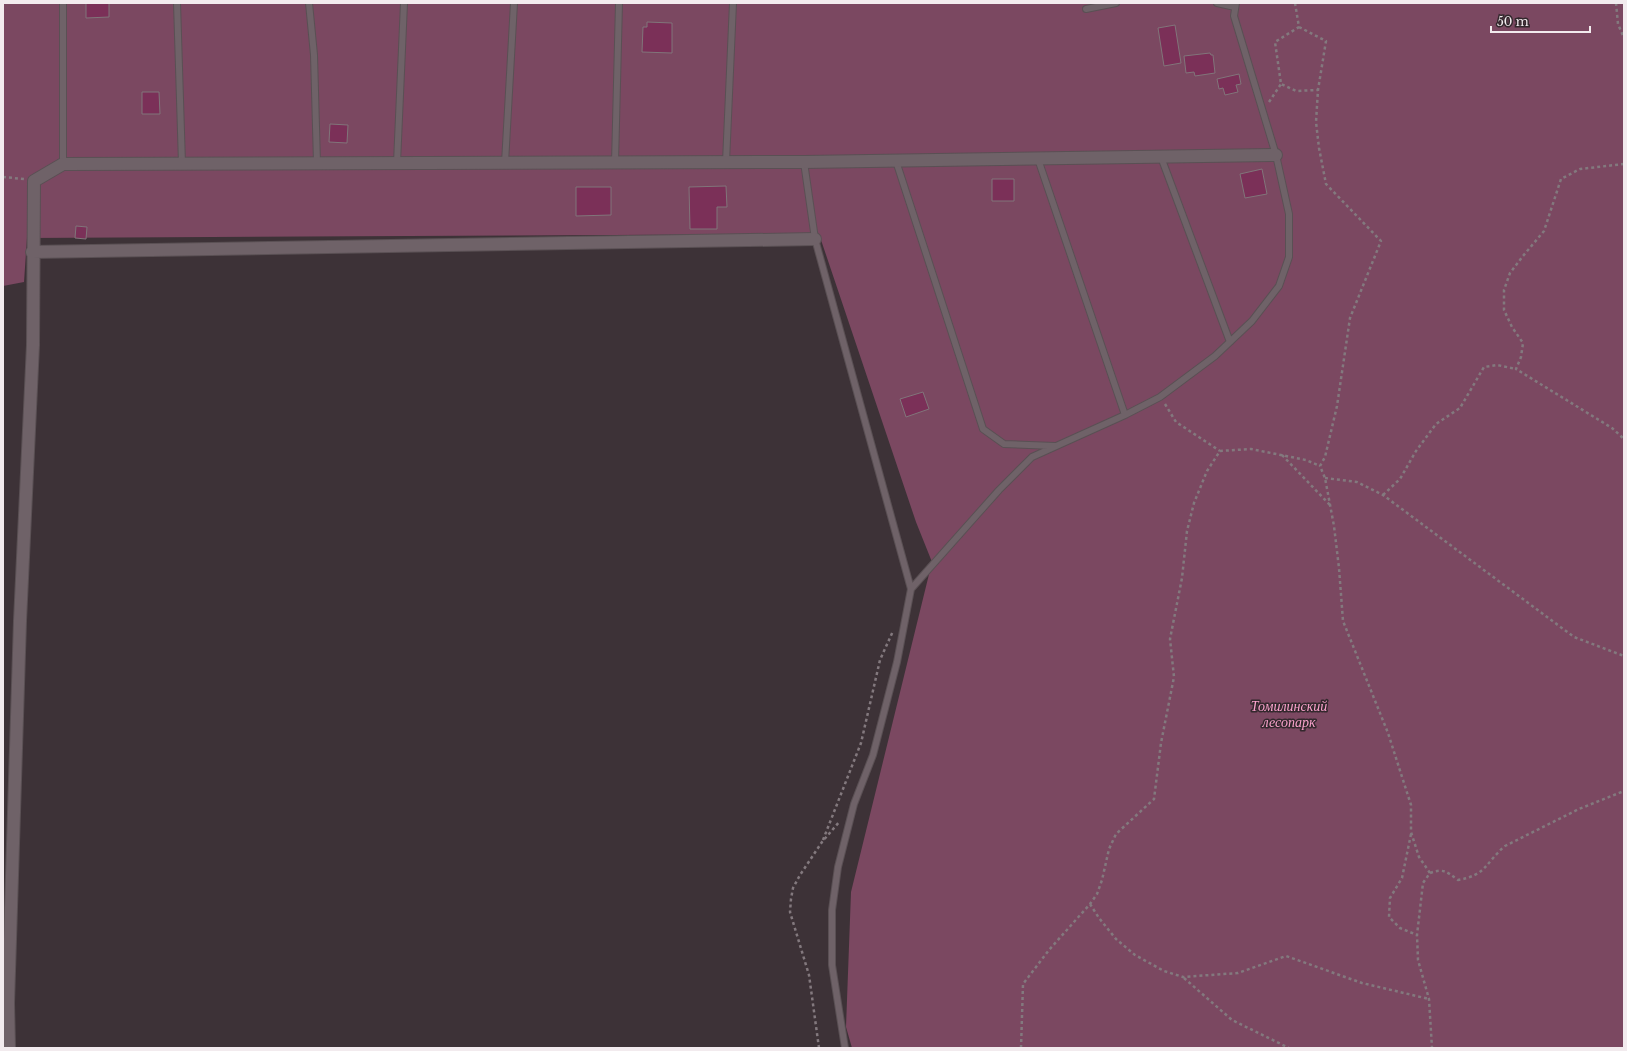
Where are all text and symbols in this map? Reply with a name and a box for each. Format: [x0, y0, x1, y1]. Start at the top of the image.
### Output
scale bar [1491, 8, 1590, 34]
text: 50 m [1497, 14, 1529, 29]
park label: Томилинский лесопарк [1251, 697, 1327, 731]

